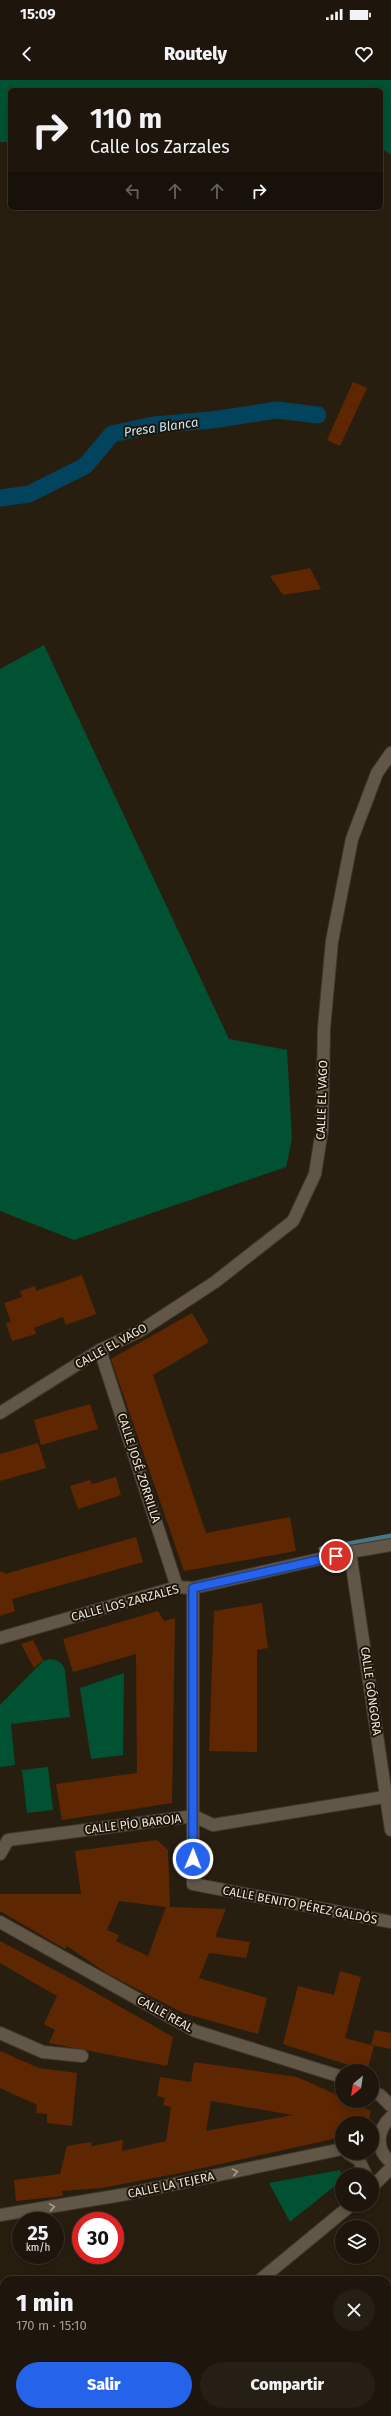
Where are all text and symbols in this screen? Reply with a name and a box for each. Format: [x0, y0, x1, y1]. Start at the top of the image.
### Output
text: 15:09 [20, 5, 56, 23]
icon: back [16, 43, 38, 65]
text: Routely [164, 43, 227, 65]
icon: heart [353, 43, 375, 65]
text: 110 m [90, 102, 162, 135]
icon: right [24, 104, 76, 156]
text: Calle los Zarzales [90, 136, 230, 158]
icon: left [122, 180, 144, 202]
icon: ahead [164, 180, 186, 202]
icon: ahead [206, 180, 228, 202]
icon: right [248, 180, 270, 202]
water label: Presa Blanca [123, 414, 199, 440]
street label: CALLE EL VAGO [314, 1060, 330, 1140]
street label: CALLE EL VAGO [73, 1321, 149, 1371]
street label: CALLE JOSÉ ZORRILLA [115, 1411, 164, 1525]
pin [319, 1539, 353, 1573]
icon: arrive [325, 1545, 347, 1567]
street label: CALLE LOS ZARZALES [70, 1582, 181, 1624]
street label: CALLE GÓNGORA [358, 1646, 385, 1736]
street label: CALLE PÍO BAROJA [84, 1810, 182, 1837]
position arrow [172, 1838, 214, 1880]
street label: CALLE BENITO PÉREZ GALDÓS [221, 1882, 379, 1927]
street label: CALLE REAL [135, 1993, 195, 2035]
north arrow [335, 2064, 379, 2108]
map controls [335, 2064, 379, 2264]
button: sound [335, 2116, 379, 2160]
one-way arrow [232, 2168, 238, 2176]
button: search [335, 2168, 379, 2212]
street label: CALLE LA TEJERA [127, 2169, 216, 2201]
one-way arrow [49, 2203, 55, 2211]
speed limit sign: 30 [72, 2212, 124, 2264]
button: layers [335, 2220, 379, 2264]
text: 25 [27, 2221, 49, 2245]
text: km/h [26, 2242, 50, 2254]
text: 1 min [16, 2289, 74, 2317]
button: close [333, 2289, 375, 2331]
text: 170 m · 15:10 [16, 2318, 87, 2333]
button: Salir [16, 2362, 192, 2408]
button: Compartir [200, 2362, 375, 2408]

